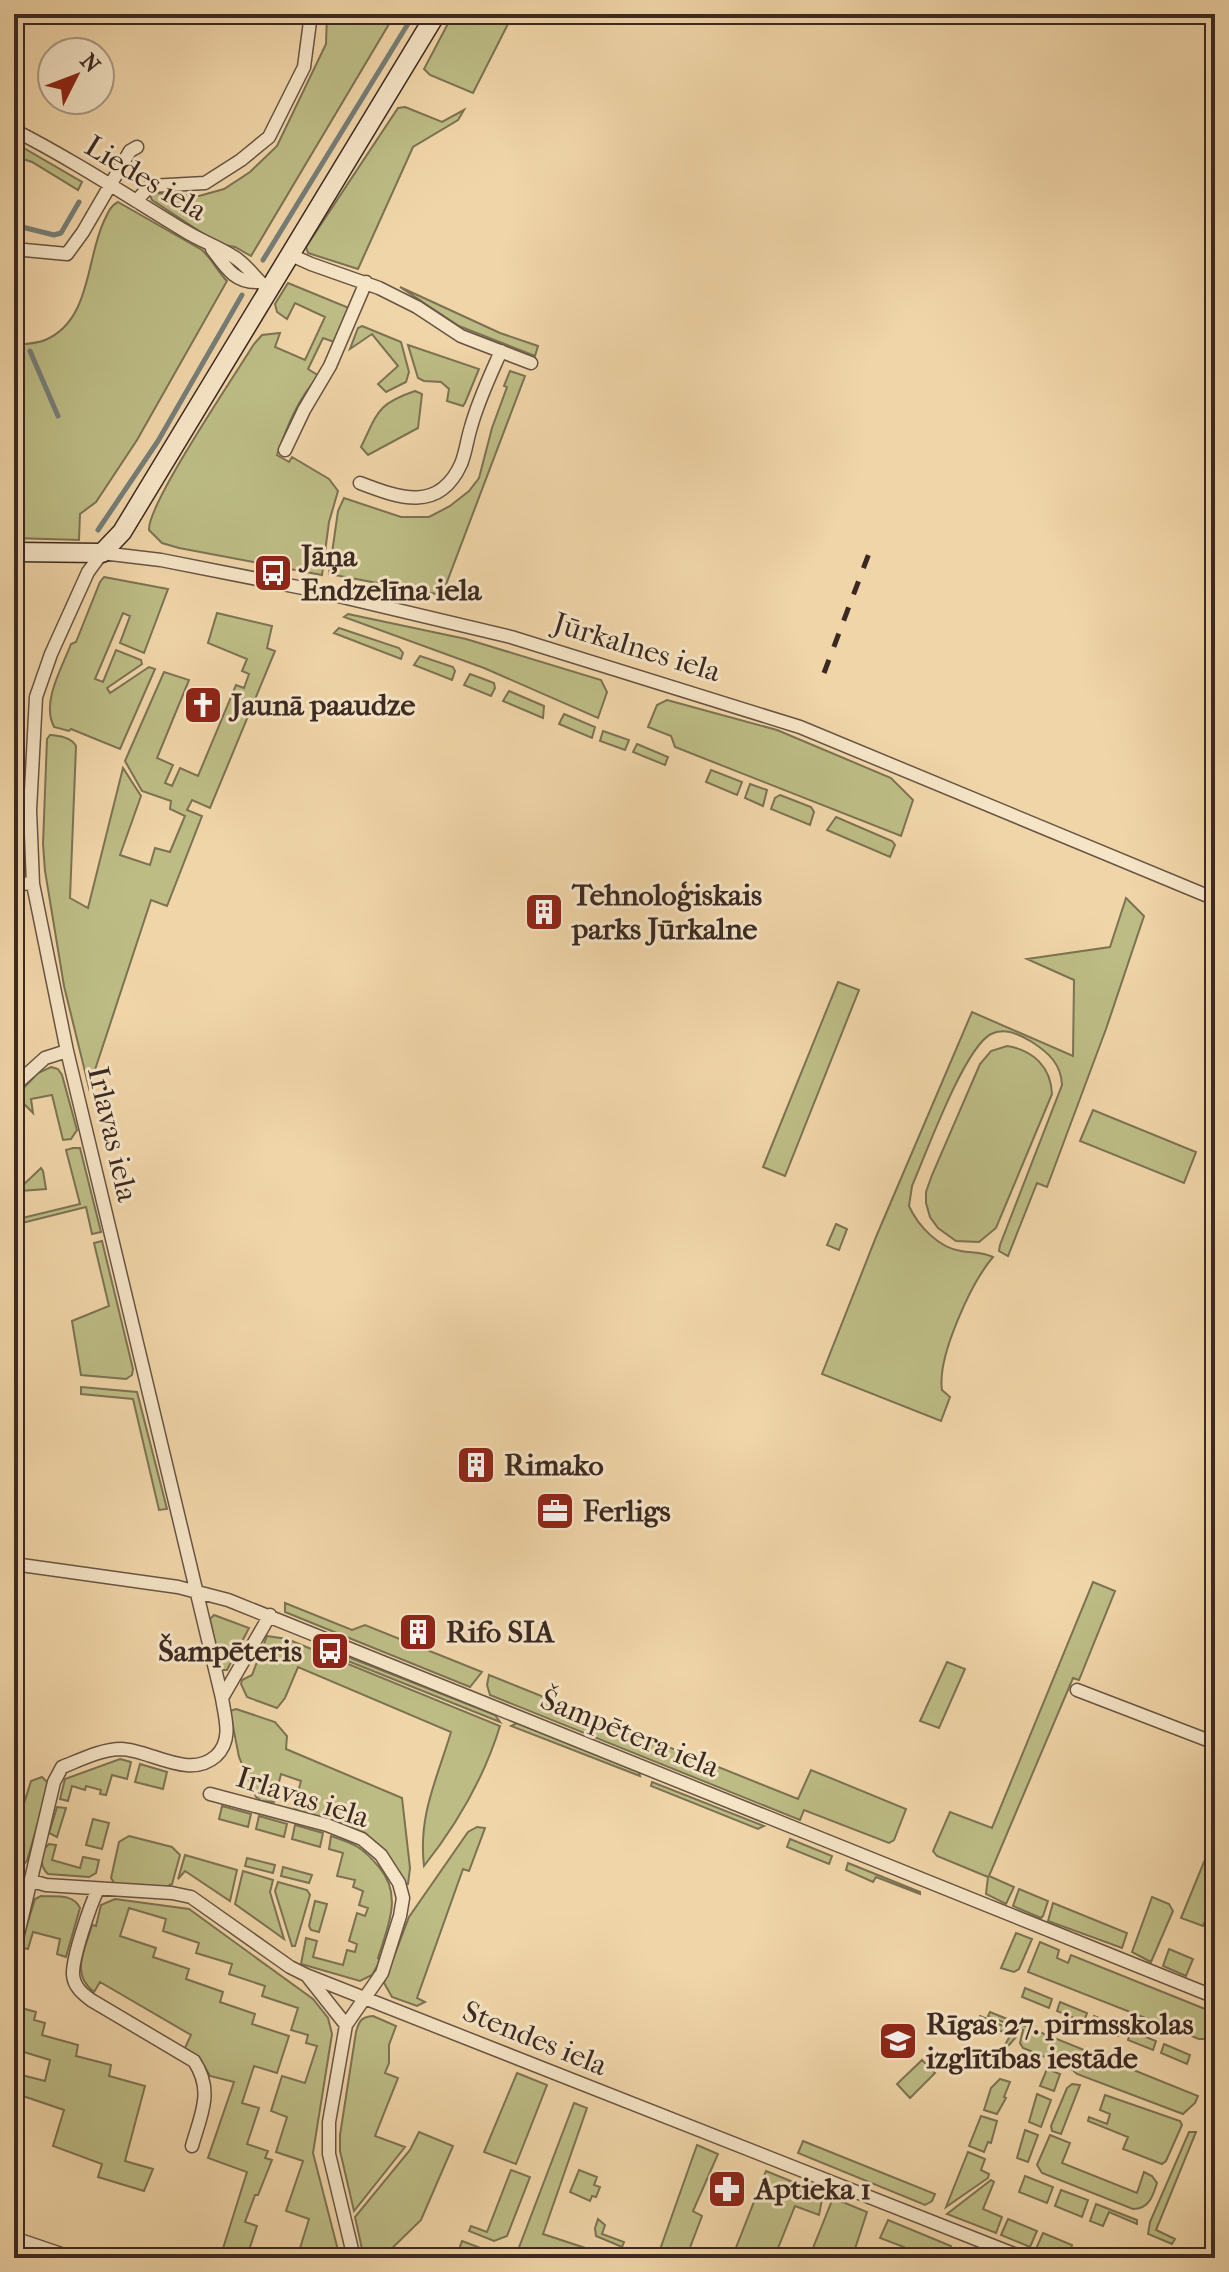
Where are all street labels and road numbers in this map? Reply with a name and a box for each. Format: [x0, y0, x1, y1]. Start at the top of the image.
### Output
street label: Liedes iela [79, 128, 214, 229]
street label: Jūrkalnes iela [547, 605, 726, 690]
street label: Irlavas iela [80, 1063, 145, 1206]
street label: Šampētera iela [535, 1682, 725, 1786]
street label: Irlavas iela [232, 1760, 375, 1836]
street label: Stendes iela [458, 1994, 613, 2084]

